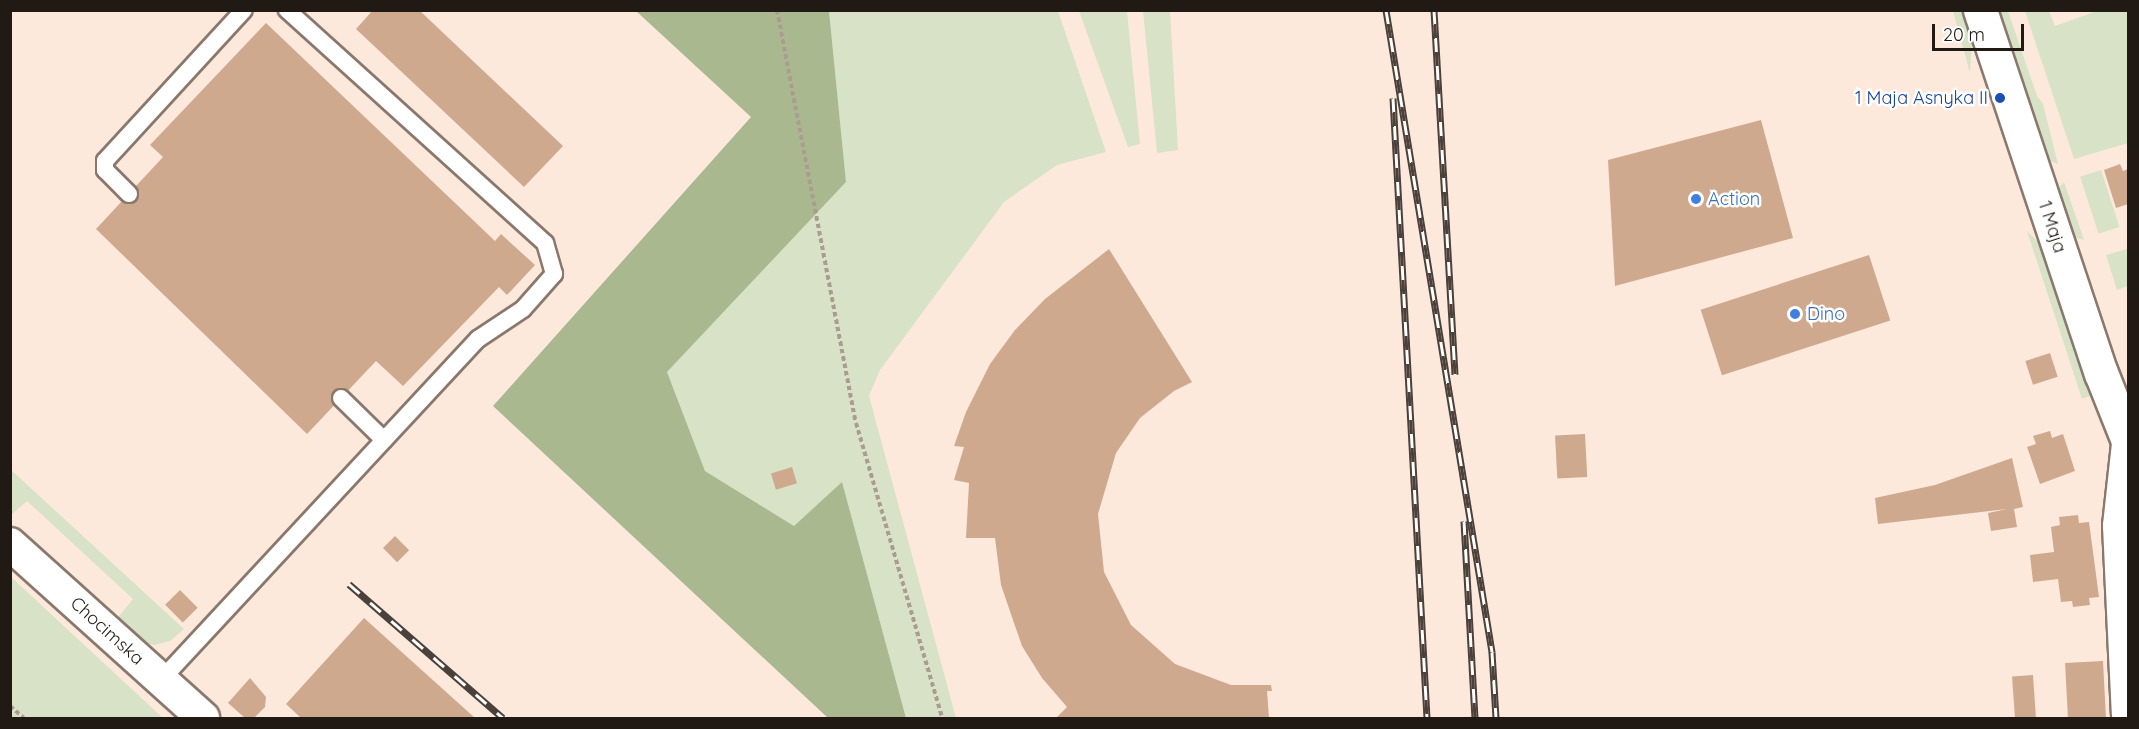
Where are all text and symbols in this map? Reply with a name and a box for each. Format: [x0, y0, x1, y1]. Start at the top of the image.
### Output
scale bar [1935, 12, 2026, 50]
text: 20 m [1943, 23, 1985, 46]
place label: 1 Maja Asnyka II [1855, 87, 1988, 109]
marker: 1 Maja Asnyka II [1993, 91, 2007, 105]
place label: Action [1708, 188, 1760, 210]
marker: Action [1689, 192, 1703, 206]
street label: 1 Maja [2034, 198, 2070, 256]
place label: Dino [1807, 303, 1845, 325]
marker: Dino [1788, 307, 1802, 321]
street label: Chocimska [66, 592, 148, 670]

